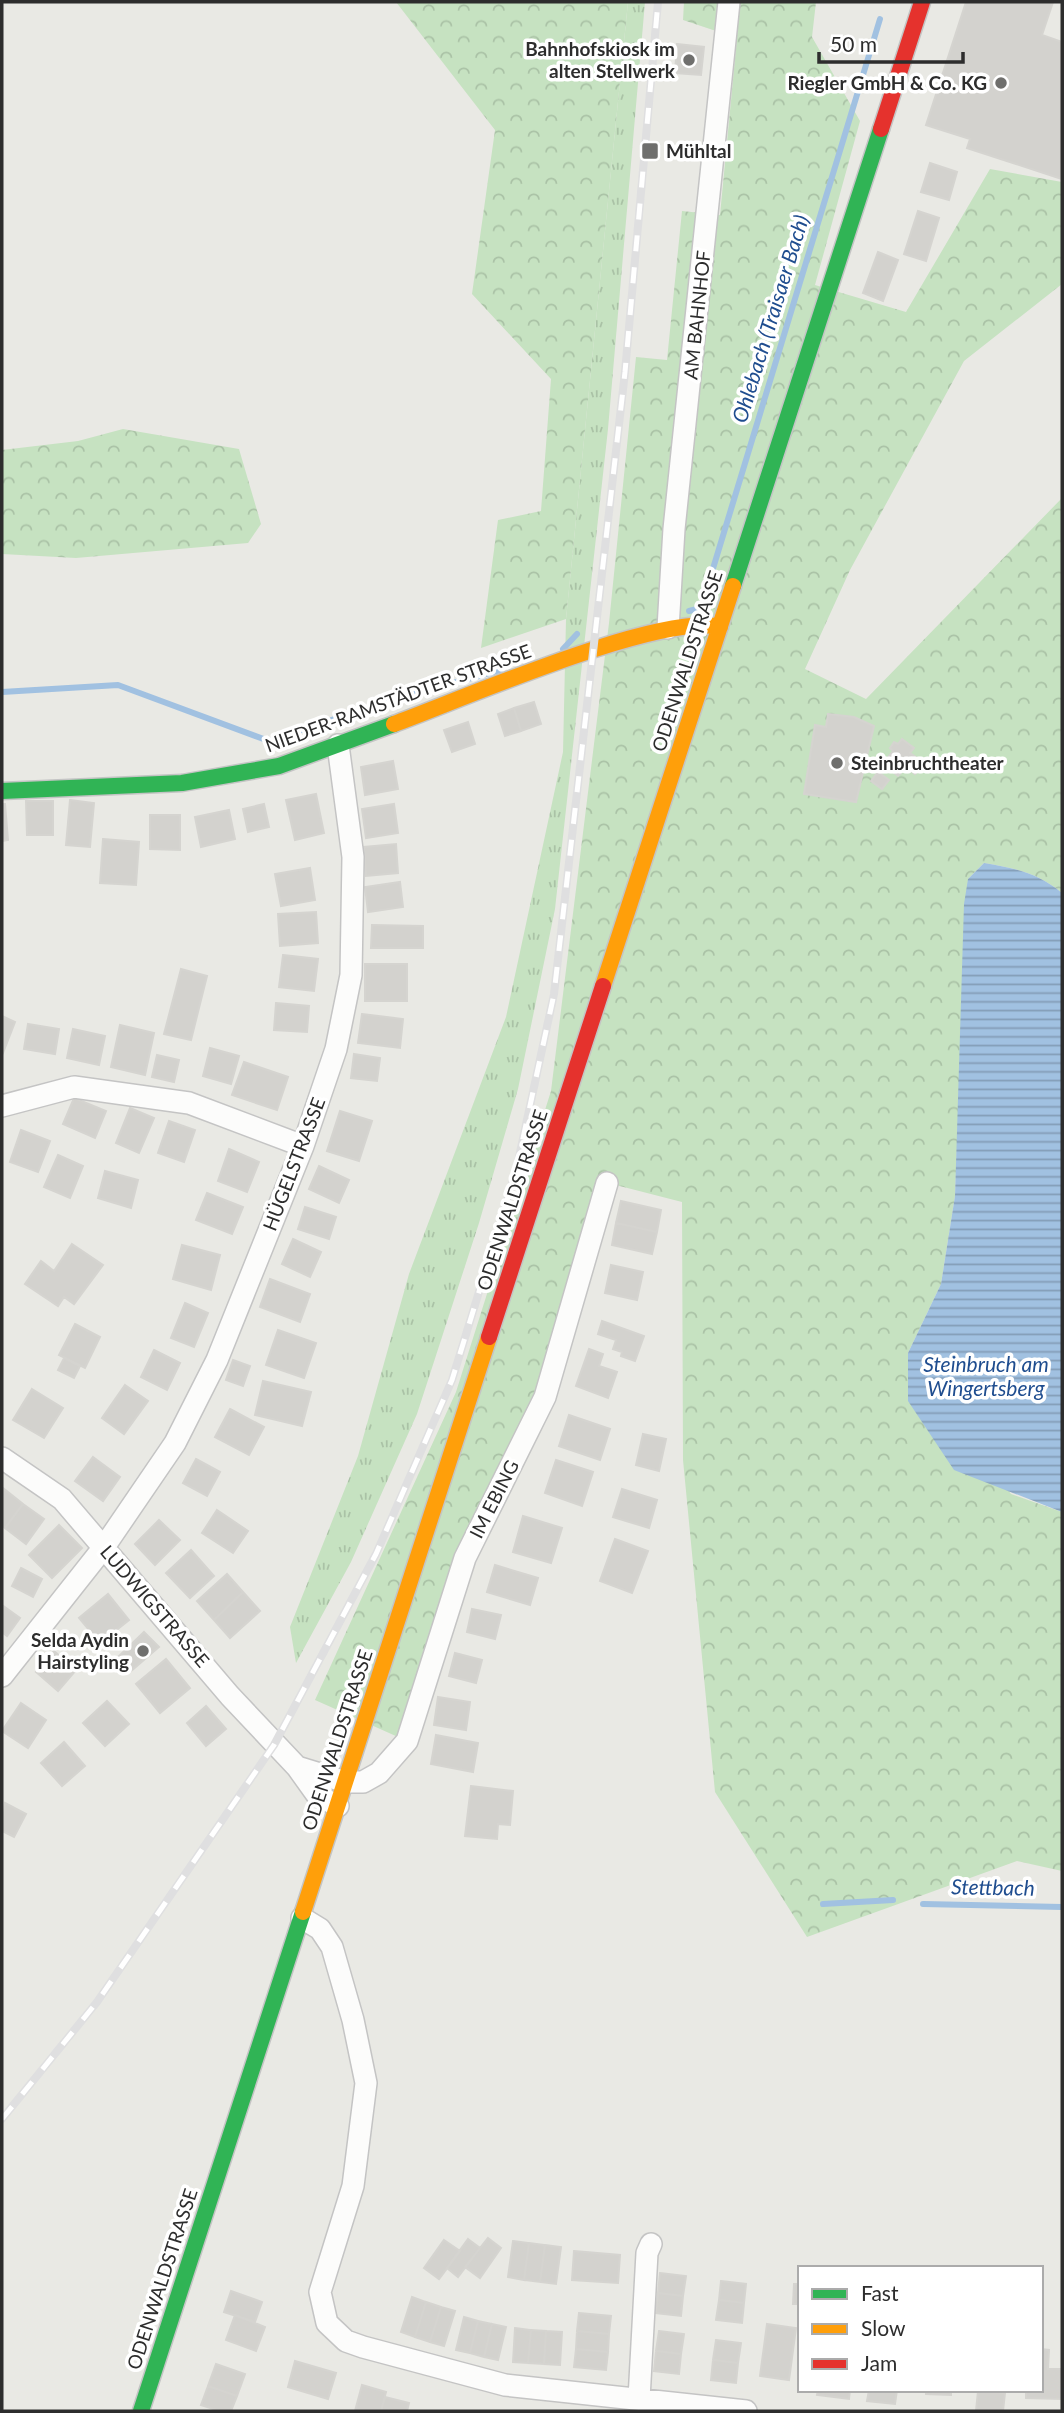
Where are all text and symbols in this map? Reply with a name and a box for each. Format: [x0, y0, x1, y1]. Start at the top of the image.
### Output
scale bar [819, 21, 962, 65]
text: 50 m [830, 31, 877, 56]
place label: Bahnhofskiosk im alten Stellwerk [525, 37, 676, 82]
marker: Bahnhofskiosk im alten Stellwerk [681, 52, 697, 68]
place label: Riegler GmbH & Co. KG [788, 71, 987, 94]
marker: Riegler GmbH & Co. KG [993, 75, 1009, 91]
place label: Mühltal [666, 139, 731, 162]
marker: Mühltal [640, 141, 660, 161]
water label: Ohlebach (Traisaer Bach) [726, 212, 813, 425]
street label: AM BAHNHOF [678, 249, 715, 381]
street label: ODENWALDSTRASSE [646, 567, 727, 754]
street label: NIEDER-RAMSTÄDTER STRASSE [262, 639, 534, 756]
place label: Steinbruchtheater [851, 751, 1005, 774]
marker: Steinbruchtheater [829, 755, 845, 771]
street label: HÜGELSTRASSE [258, 1094, 330, 1234]
street label: ODENWALDSTRASSE [471, 1106, 552, 1293]
water label: Steinbruch am Wingertsberg [923, 1351, 1049, 1400]
street label: IM EBING [464, 1456, 523, 1542]
street label: LUDWIGSTRASSE [96, 1540, 215, 1671]
place label: Selda Aydin Hairstyling [31, 1628, 129, 1673]
marker: Selda Aydin Hairstyling [135, 1643, 151, 1659]
street label: ODENWALDSTRASSE [296, 1646, 377, 1833]
water label: Stettbach [951, 1873, 1035, 1900]
street label: ODENWALDSTRASSE [121, 2185, 202, 2372]
legend [798, 2266, 1043, 2392]
text: Fast [861, 2280, 899, 2305]
text: Slow [861, 2315, 906, 2340]
text: Jam [861, 2350, 897, 2375]

